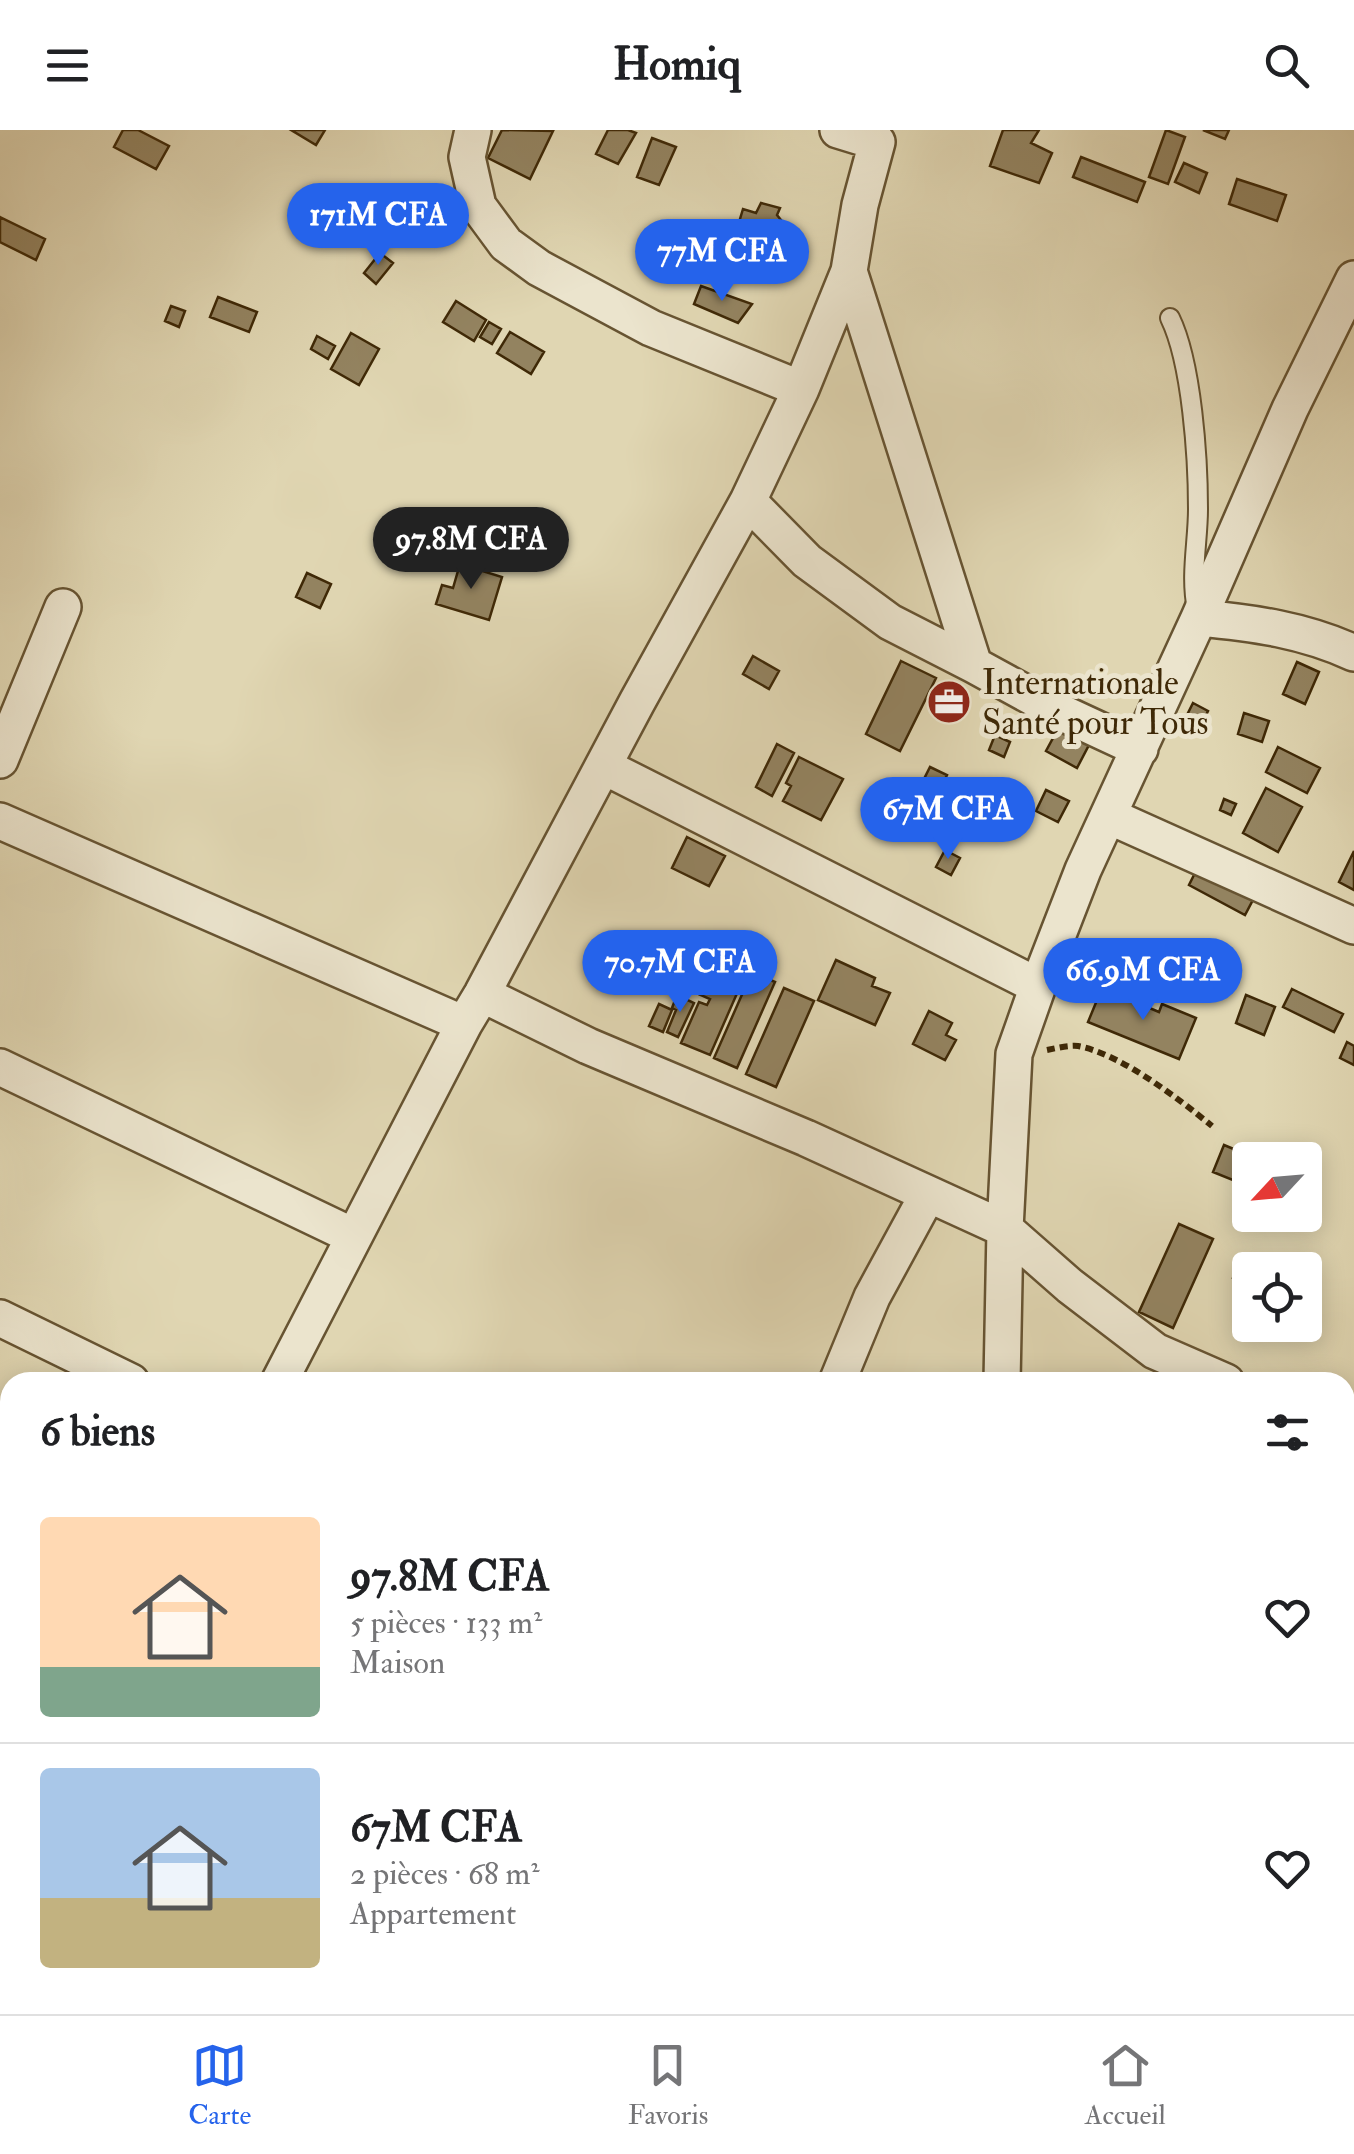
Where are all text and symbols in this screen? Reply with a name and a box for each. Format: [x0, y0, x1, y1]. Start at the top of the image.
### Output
text: Homiq [613, 37, 741, 93]
icon: menu [40, 38, 95, 93]
icon: search [1259, 38, 1314, 93]
pin: 171M CFA [275, 183, 481, 268]
text: 171M CFA [309, 195, 447, 235]
pin: 77M CFA [630, 219, 814, 304]
text: 77M CFA [657, 231, 787, 271]
pin: 97.8M CFA [357, 507, 585, 592]
text: 97.8M CFA [395, 519, 547, 559]
place label: Internationale Santé pour Tous [982, 661, 1209, 745]
office icon: Internationale Santé pour Tous [926, 679, 972, 725]
pin: 67M CFA [856, 777, 1040, 862]
text: 67M CFA [882, 789, 1014, 829]
pin: 70.7M CFA [566, 930, 794, 1015]
pin: 66.9M CFA [1029, 938, 1257, 1023]
text: 70.7M CFA [604, 942, 756, 982]
text: 66.9M CFA [1065, 950, 1221, 990]
north arrow [1232, 1142, 1322, 1232]
map controls [1232, 1142, 1322, 1342]
button: locate [1232, 1252, 1322, 1342]
icon: filters [1260, 1405, 1315, 1460]
text: 6 biens [40, 1406, 155, 1458]
text: 97.8M CFA [350, 1551, 550, 1603]
icon: home [120, 1557, 240, 1677]
icon: heart [1260, 1590, 1315, 1645]
text: 5 pièces · 133 m² [350, 1603, 542, 1643]
text: Maison [350, 1643, 445, 1683]
text: 67M CFA [350, 1802, 522, 1854]
icon: home [120, 1808, 240, 1928]
icon: heart [1260, 1841, 1315, 1896]
text: 2 pièces · 68 m² [350, 1854, 539, 1894]
text: Appartement [350, 1894, 516, 1934]
tab: Carte [188, 2038, 251, 2133]
tab: Favoris [628, 2038, 708, 2133]
tab: Accueil [1085, 2038, 1166, 2133]

